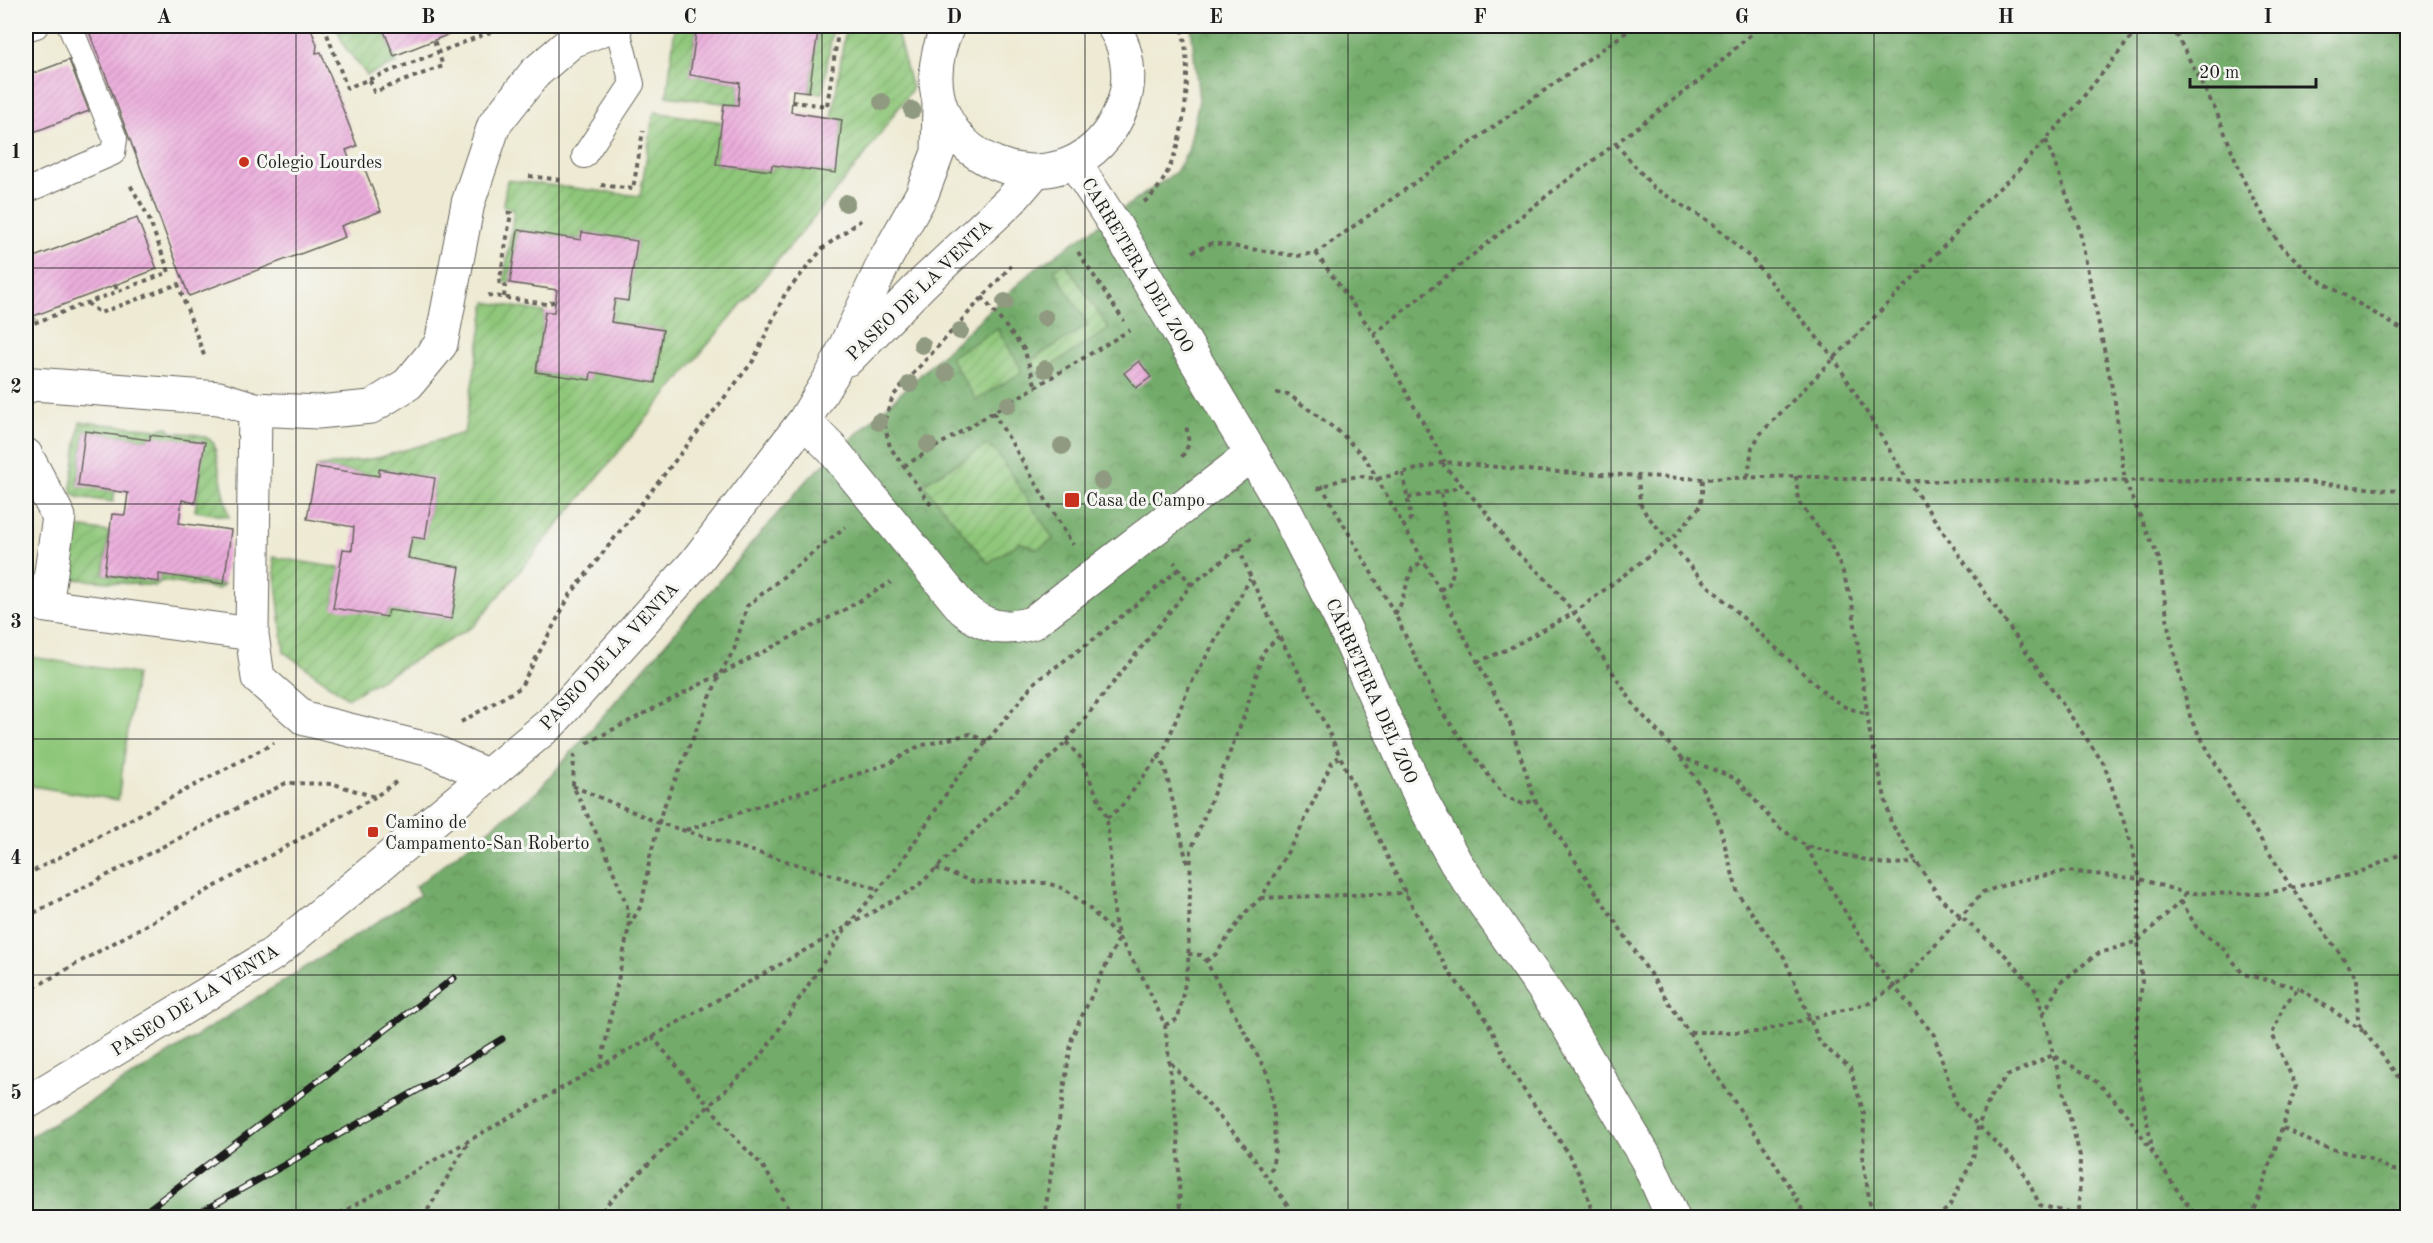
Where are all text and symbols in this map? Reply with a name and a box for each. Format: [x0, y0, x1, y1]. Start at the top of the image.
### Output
text: A [156, 8, 172, 28]
text: B [421, 8, 435, 28]
text: C [683, 8, 697, 28]
text: D [946, 8, 962, 28]
text: E [1209, 8, 1223, 28]
text: F [1473, 8, 1487, 28]
text: G [1735, 8, 1749, 28]
text: H [1998, 8, 2014, 28]
text: I [2264, 8, 2272, 28]
scale bar [2190, 51, 2316, 89]
text: 20 m [2199, 64, 2239, 82]
text: 1 [10, 143, 22, 163]
place label: Colegio Lourdes [256, 154, 382, 172]
marker: Colegio Lourdes [237, 155, 251, 169]
street label: CARRETERA DEL ZOO [1078, 175, 1196, 356]
street label: PASEO DE LA VENTA [844, 217, 996, 364]
text: 2 [10, 378, 22, 398]
marker: Casa de Campo [1063, 491, 1081, 509]
place label: Casa de Campo [1086, 492, 1205, 510]
street label: PASEO DE LA VENTA [537, 580, 683, 734]
street label: CARRETERA DEL ZOO [1322, 596, 1420, 787]
text: 3 [10, 613, 22, 633]
place label: Camino de Campamento-San Roberto [385, 814, 589, 853]
marker: Camino de Campamento-San Roberto [366, 825, 380, 839]
text: 4 [10, 849, 22, 869]
street label: PASEO DE LA VENTA [109, 942, 283, 1060]
text: 5 [10, 1083, 22, 1104]

